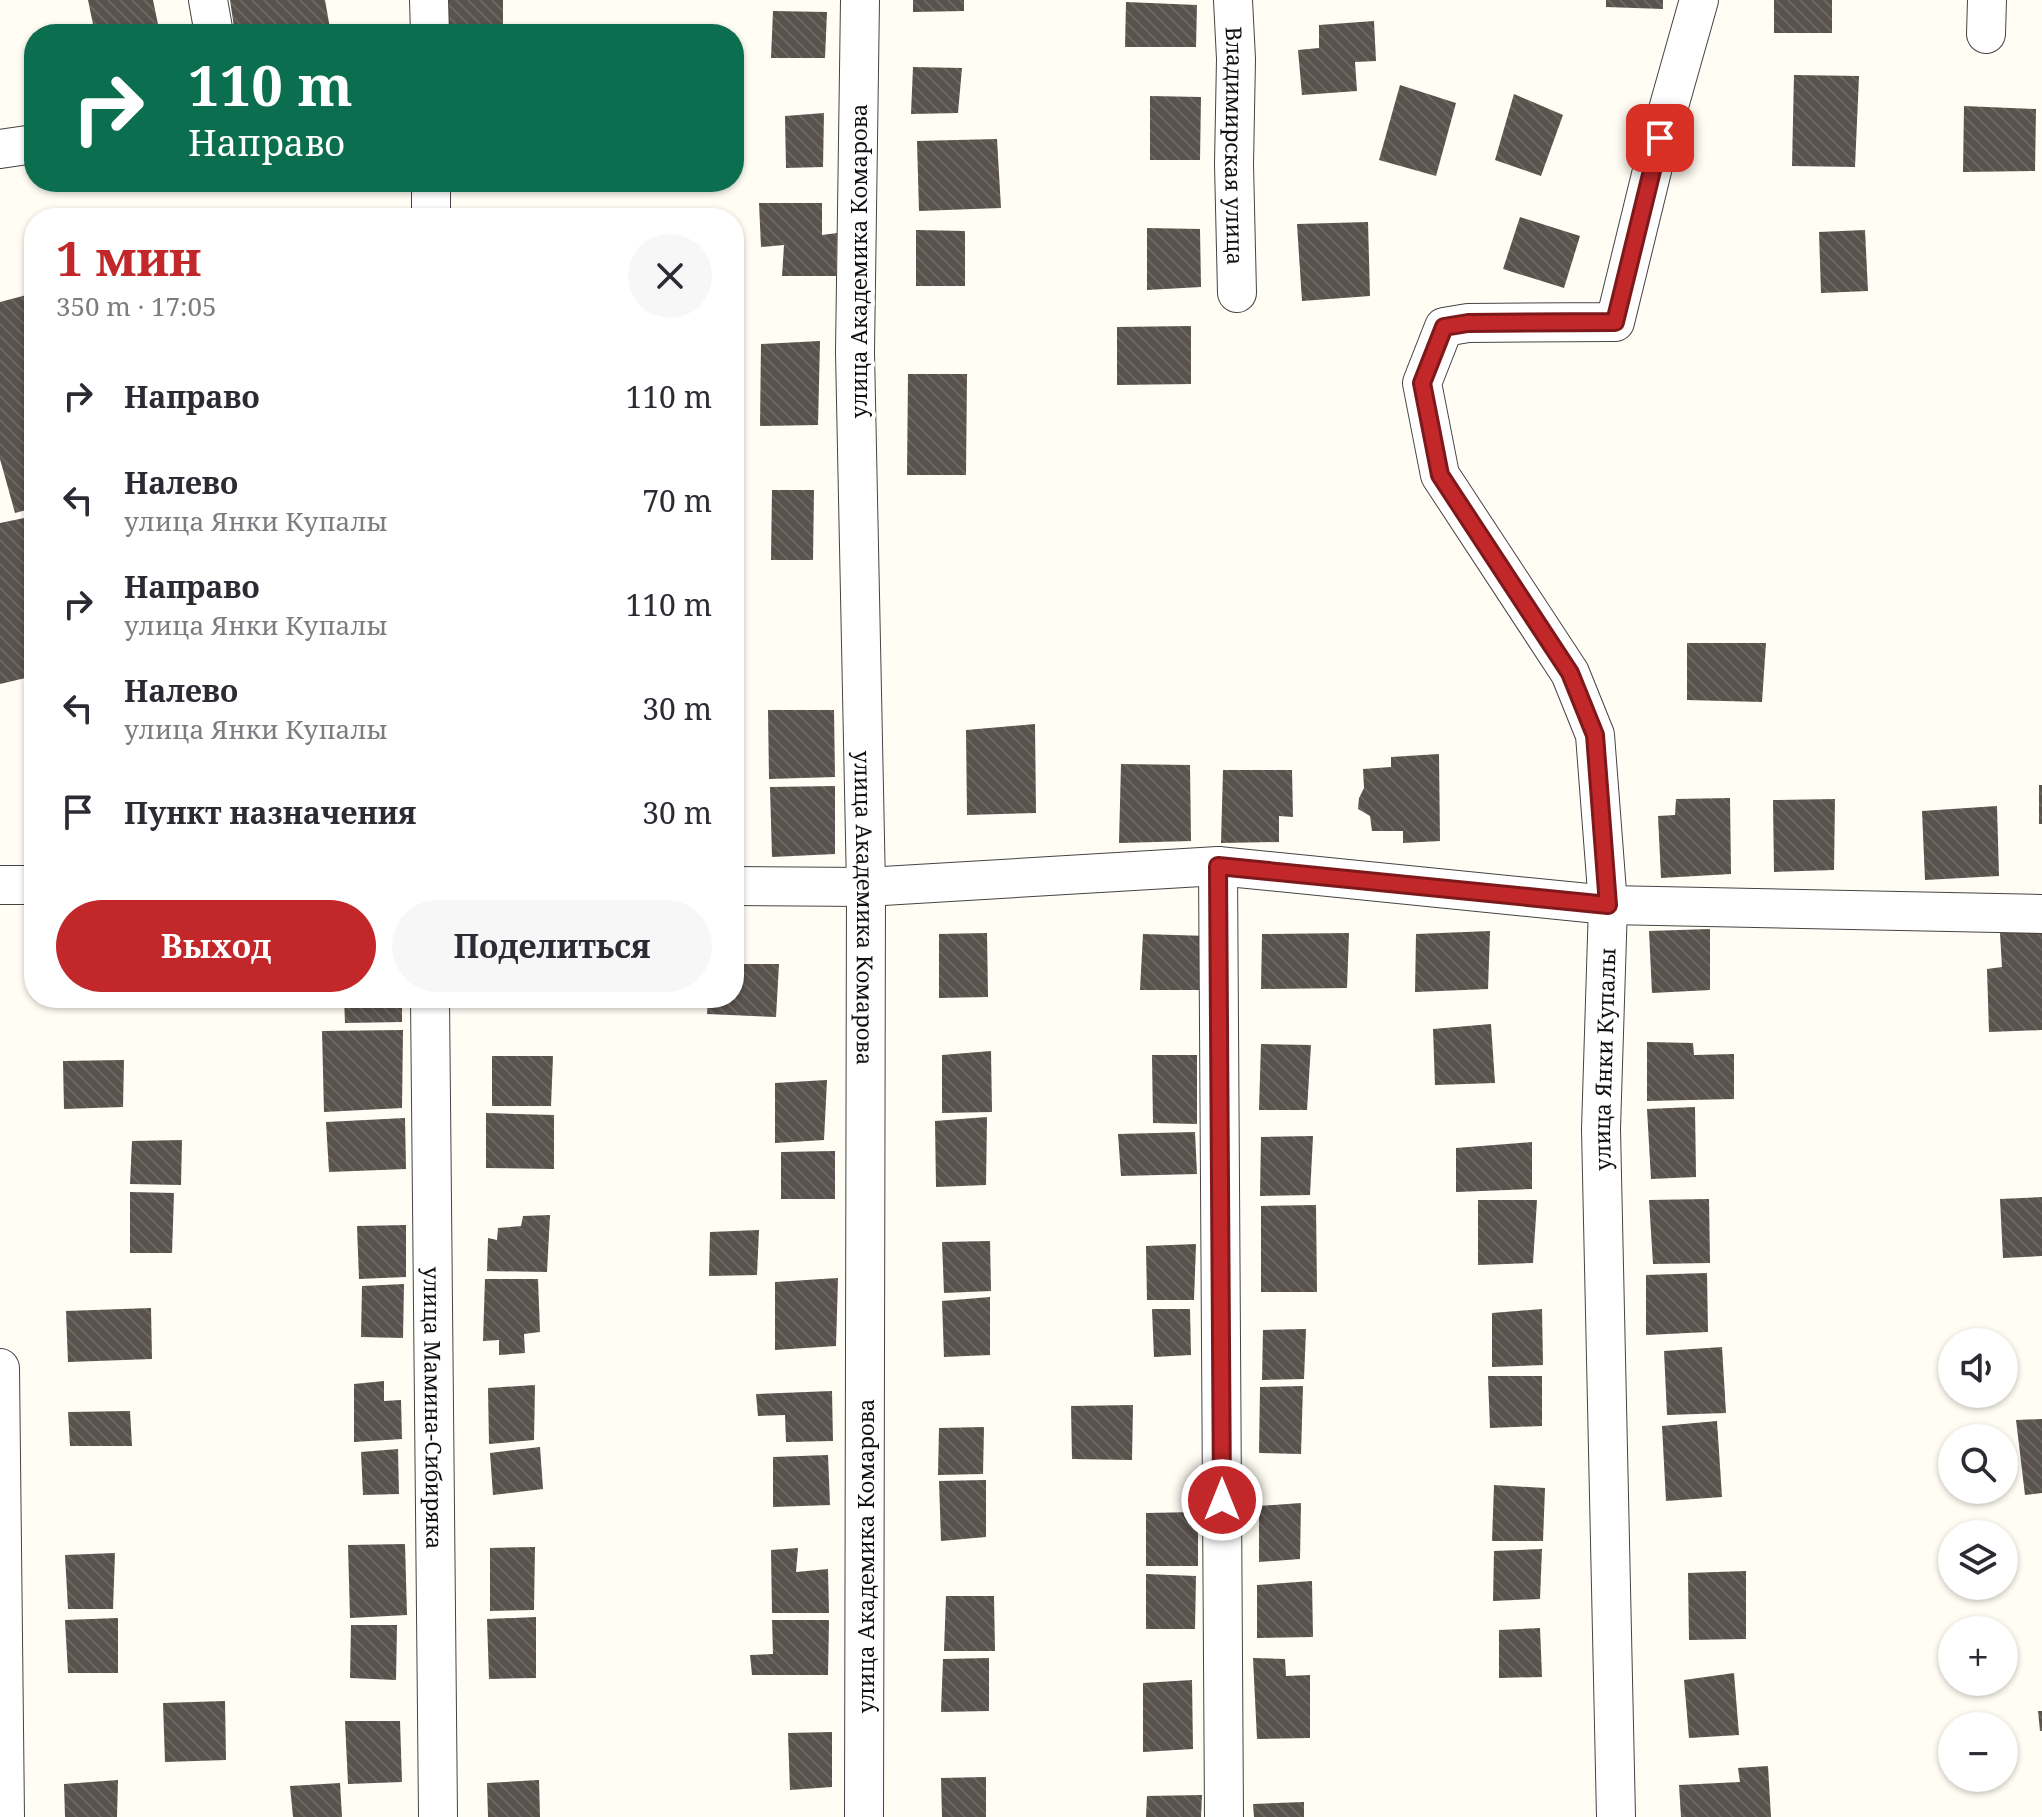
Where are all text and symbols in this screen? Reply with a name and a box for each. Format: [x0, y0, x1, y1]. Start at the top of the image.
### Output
street label: Владимирская улица [1219, 26, 1251, 266]
text: 110 m [188, 46, 353, 122]
icon: right [56, 56, 160, 160]
street label: улица Академика Комарова [843, 104, 873, 418]
pin [1626, 104, 1694, 172]
icon: arrive [1638, 116, 1682, 160]
text: Направо [188, 118, 345, 167]
text: 1 мин [56, 225, 201, 290]
button: close [628, 234, 712, 318]
text: 350 m · 17:05 [56, 288, 217, 324]
icon: right [56, 374, 100, 418]
text: Направо [124, 376, 260, 417]
text: 110 m [626, 376, 712, 417]
text: Налево [124, 462, 238, 503]
icon: left [56, 478, 100, 522]
text: 70 m [642, 480, 712, 521]
text: улица Янки Купалы [124, 503, 388, 539]
text: Направо [124, 566, 260, 607]
icon: right [56, 582, 100, 626]
text: 110 m [626, 584, 712, 625]
text: улица Янки Купалы [124, 607, 388, 643]
text: Налево [124, 670, 238, 711]
icon: left [56, 686, 100, 730]
text: 30 m [642, 688, 712, 729]
text: улица Янки Купалы [124, 711, 388, 747]
street label: улица Академика Комарова [848, 750, 881, 1065]
icon: arrive [56, 790, 100, 834]
text: Пункт назначения [124, 792, 416, 833]
text: 30 m [642, 792, 712, 833]
button: Выход [56, 900, 376, 992]
button: Поделиться [392, 900, 712, 992]
street label: улица Янки Купалы [1586, 947, 1622, 1171]
street label: улица Мамина-Сибиряка [418, 1267, 450, 1549]
map controls [1938, 1328, 2018, 1792]
button: sound [1938, 1328, 2018, 1408]
street label: улица Академика Комарова [850, 1399, 880, 1713]
button: search [1938, 1424, 2018, 1504]
position arrow [1180, 1458, 1264, 1542]
button: layers [1938, 1520, 2018, 1600]
button: + [1938, 1616, 2018, 1696]
button: − [1938, 1712, 2018, 1792]

